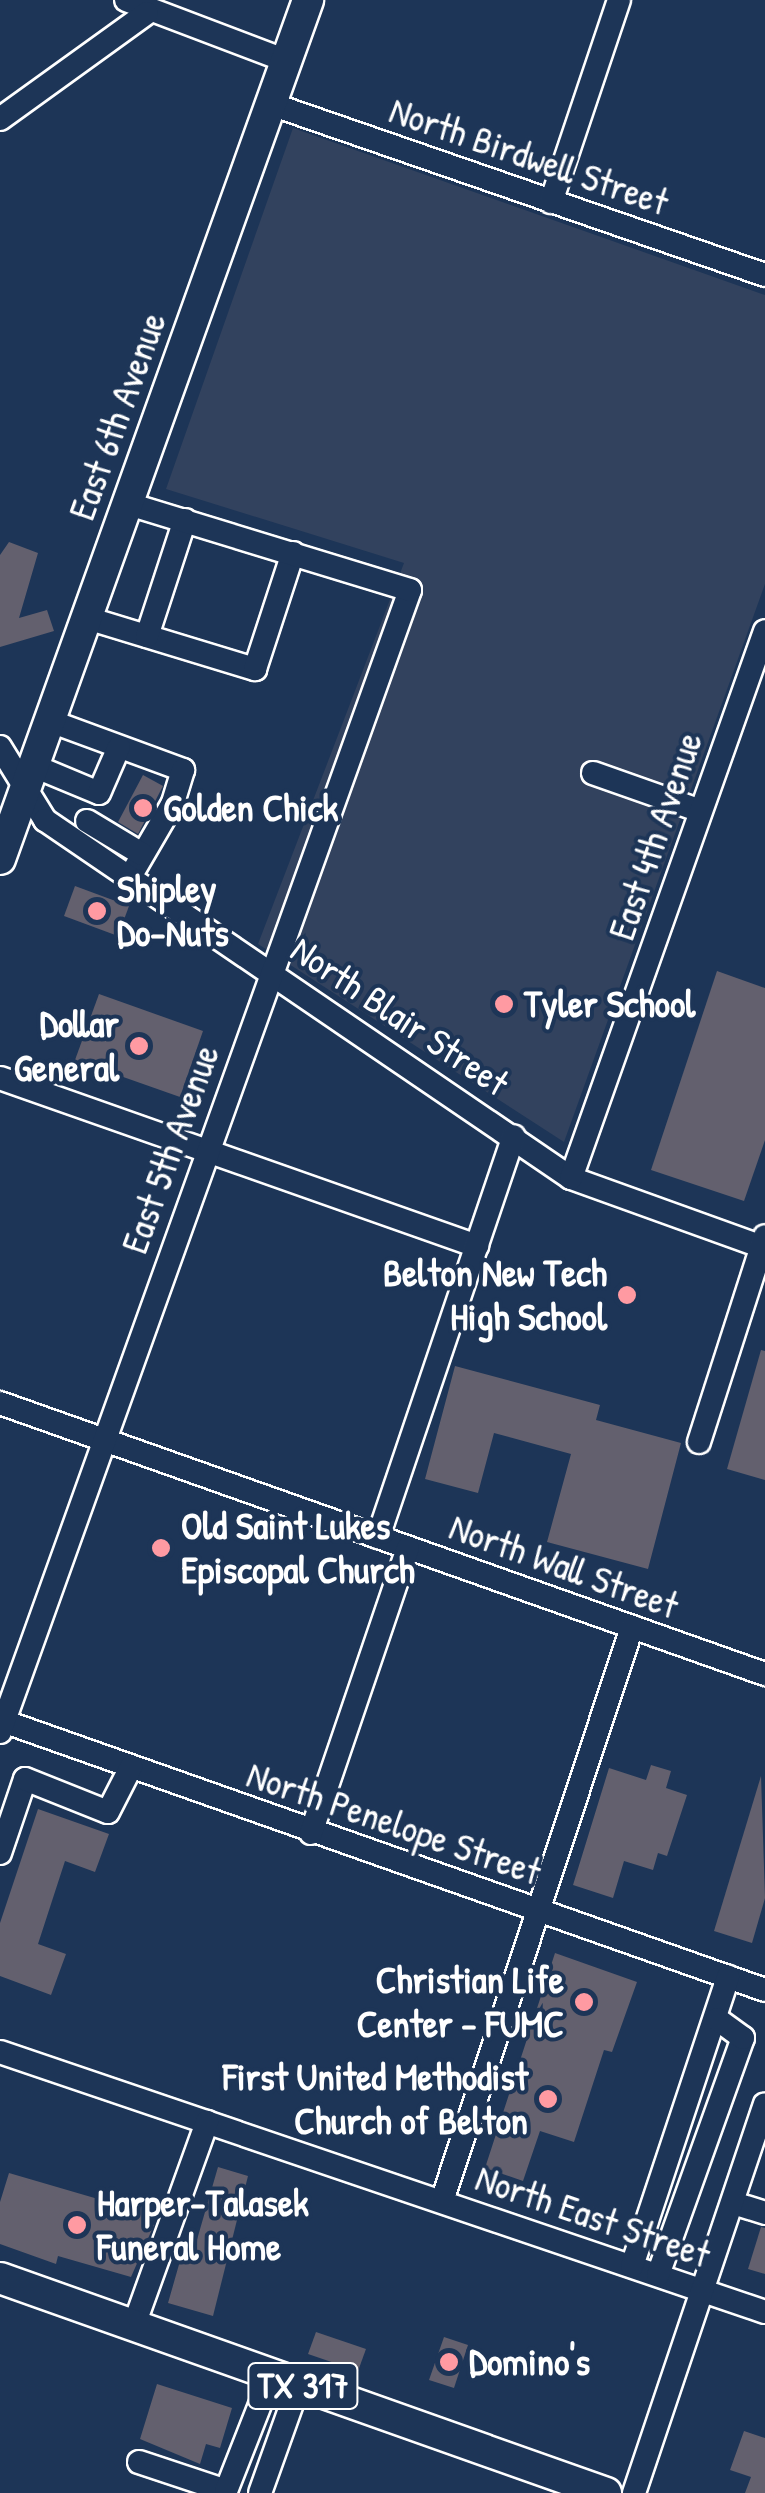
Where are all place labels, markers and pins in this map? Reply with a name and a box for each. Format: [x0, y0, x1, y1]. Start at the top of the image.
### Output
place label: Golden Chick [163, 785, 338, 831]
marker: Golden Chick [132, 797, 154, 819]
place label: Shipley Do-Nuts [117, 866, 229, 956]
marker: Shipley Do-Nuts [86, 900, 108, 922]
place label: Tyler School [524, 981, 695, 1027]
marker: Tyler School [493, 993, 515, 1015]
place label: Dollar General [14, 1001, 119, 1090]
marker: Dollar General [128, 1035, 150, 1057]
place label: Belton New Tech High School [383, 1250, 607, 1340]
marker: Belton New Tech High School [616, 1284, 638, 1306]
place label: Old Saint Lukes Episcopal Church [181, 1503, 415, 1592]
marker: Old Saint Lukes Episcopal Church [150, 1537, 172, 1559]
place label: Christian Life Center - FUMC [357, 1957, 564, 2046]
marker: Christian Life Center - FUMC [573, 1991, 595, 2013]
place label: First United Methodist Church of Belton [223, 2054, 528, 2144]
marker: First United Methodist Church of Belton [537, 2088, 559, 2110]
place label: Harper-Talasek Funeral Home [97, 2180, 309, 2270]
marker: Harper-Talasek Funeral Home [66, 2214, 88, 2236]
place label: Domino's [469, 2339, 590, 2385]
marker: Domino's [438, 2351, 460, 2373]

